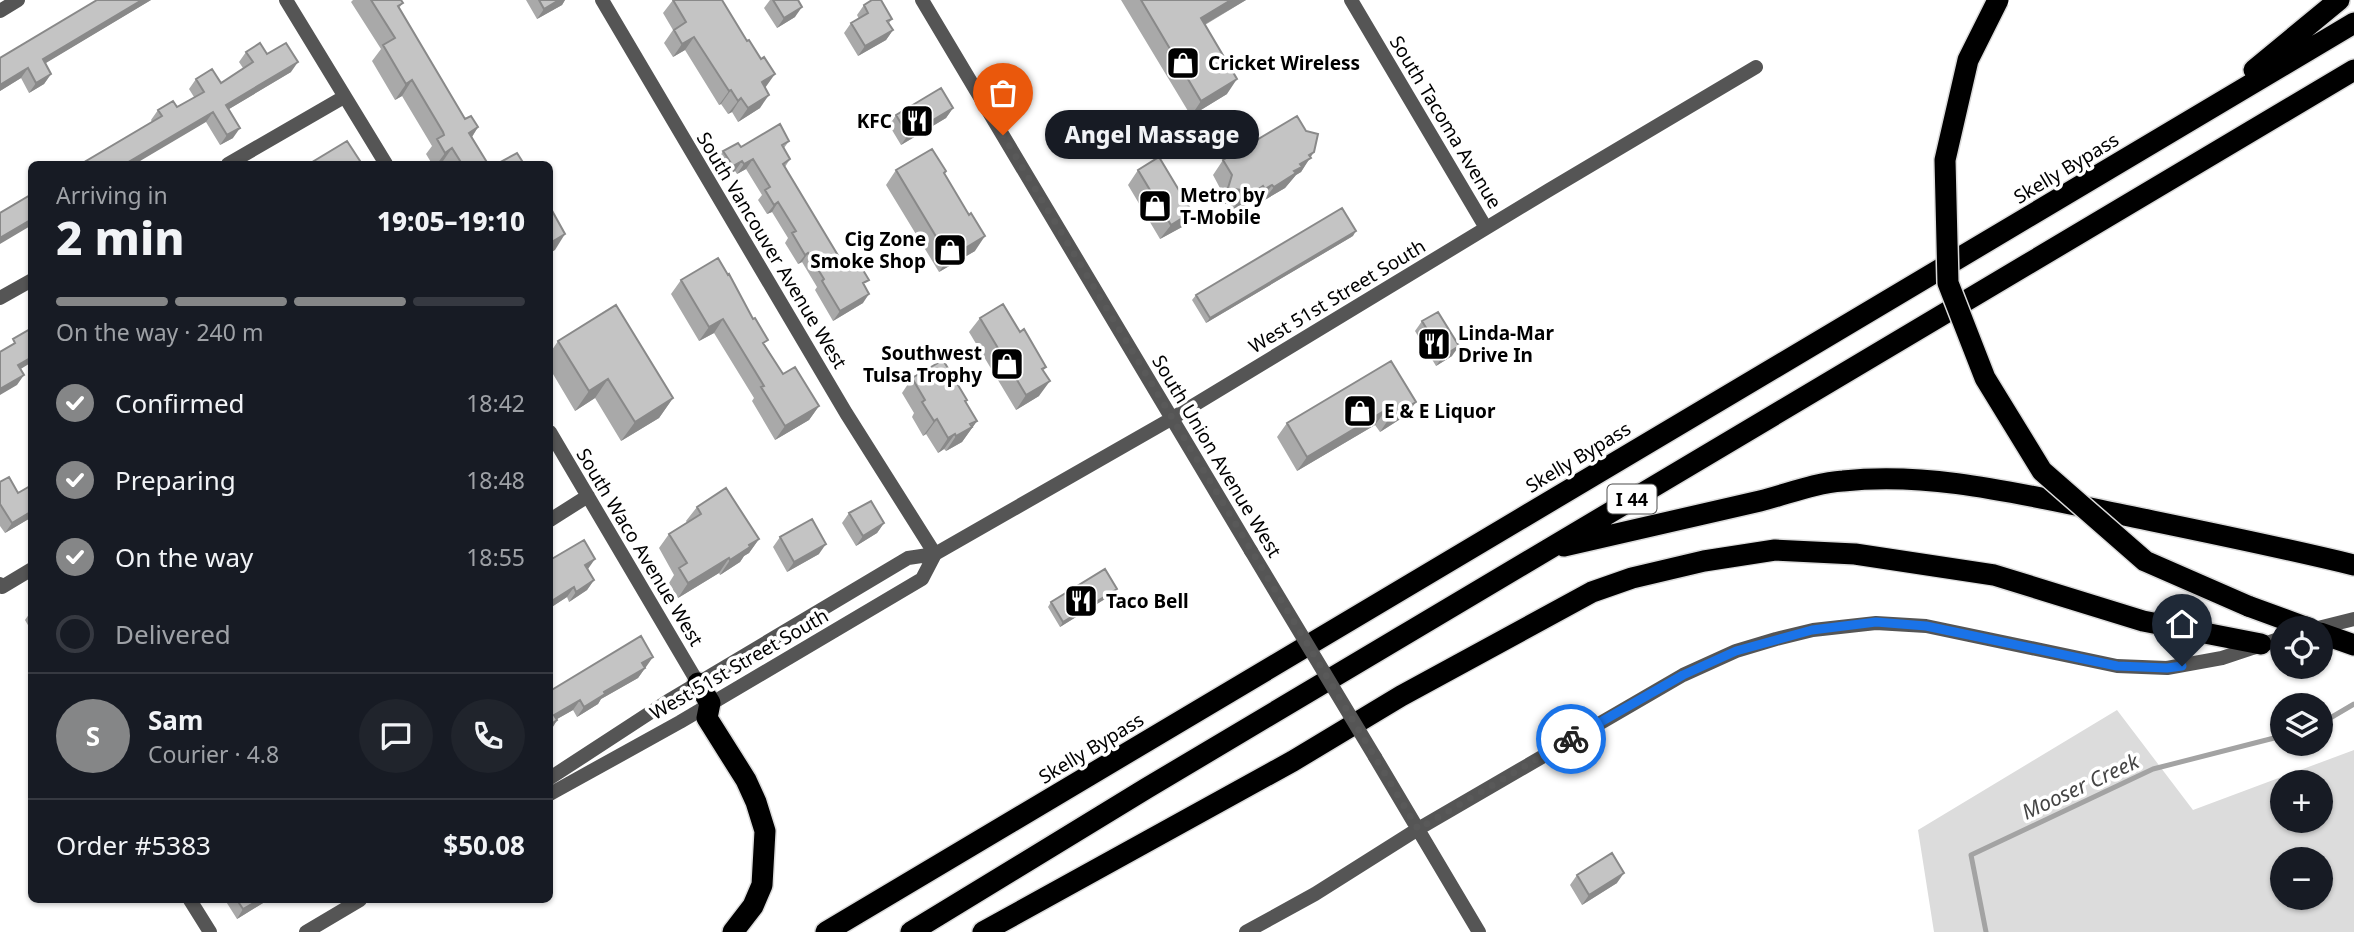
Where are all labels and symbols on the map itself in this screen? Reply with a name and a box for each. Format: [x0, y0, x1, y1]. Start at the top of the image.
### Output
street label: South Tacoma Avenue [1384, 31, 1508, 213]
shop icon: Cricket Wireless [1164, 44, 1202, 82]
place label: Cricket Wireless [1208, 50, 1360, 76]
pin [973, 63, 1033, 135]
restaurant icon: KFC [898, 102, 936, 140]
place label: KFC [857, 108, 892, 134]
callout: Angel Massage [1045, 110, 1258, 160]
street label: Skelly Bypass [2009, 126, 2123, 210]
street label: South Vancouver Avenue West [691, 127, 853, 373]
place label: Metro by T-Mobile [1180, 182, 1265, 230]
shop icon: Metro by T-Mobile [1136, 187, 1174, 225]
place label: Cig Zone Smoke Shop [810, 226, 926, 274]
shop icon: Cig Zone Smoke Shop [931, 231, 969, 269]
street label: West 51st Street South [1244, 233, 1430, 359]
place label: Linda-Mar Drive In [1458, 320, 1554, 368]
restaurant icon: Linda-Mar Drive In [1415, 325, 1453, 363]
place label: Southwest Tulsa Trophy [863, 340, 982, 388]
shop icon: Southwest Tulsa Trophy [988, 345, 1026, 383]
street label: South Union Avenue West [1146, 350, 1288, 562]
shop icon: E & E Liquor [1341, 392, 1379, 430]
place label: E & E Liquor [1384, 398, 1496, 424]
street label: Skelly Bypass [1521, 415, 1635, 499]
street label: South Waco Avenue West [571, 443, 709, 651]
road number: I 44 [1608, 485, 1656, 514]
restaurant icon: Taco Bell [1062, 582, 1100, 620]
place label: Taco Bell [1106, 588, 1189, 614]
pin [2152, 594, 2212, 666]
street label: West 51st Street South [645, 602, 833, 726]
courier [1536, 704, 1606, 774]
street label: Skelly Bypass [1034, 706, 1148, 790]
water label: Mooser Creek [2017, 746, 2145, 825]

